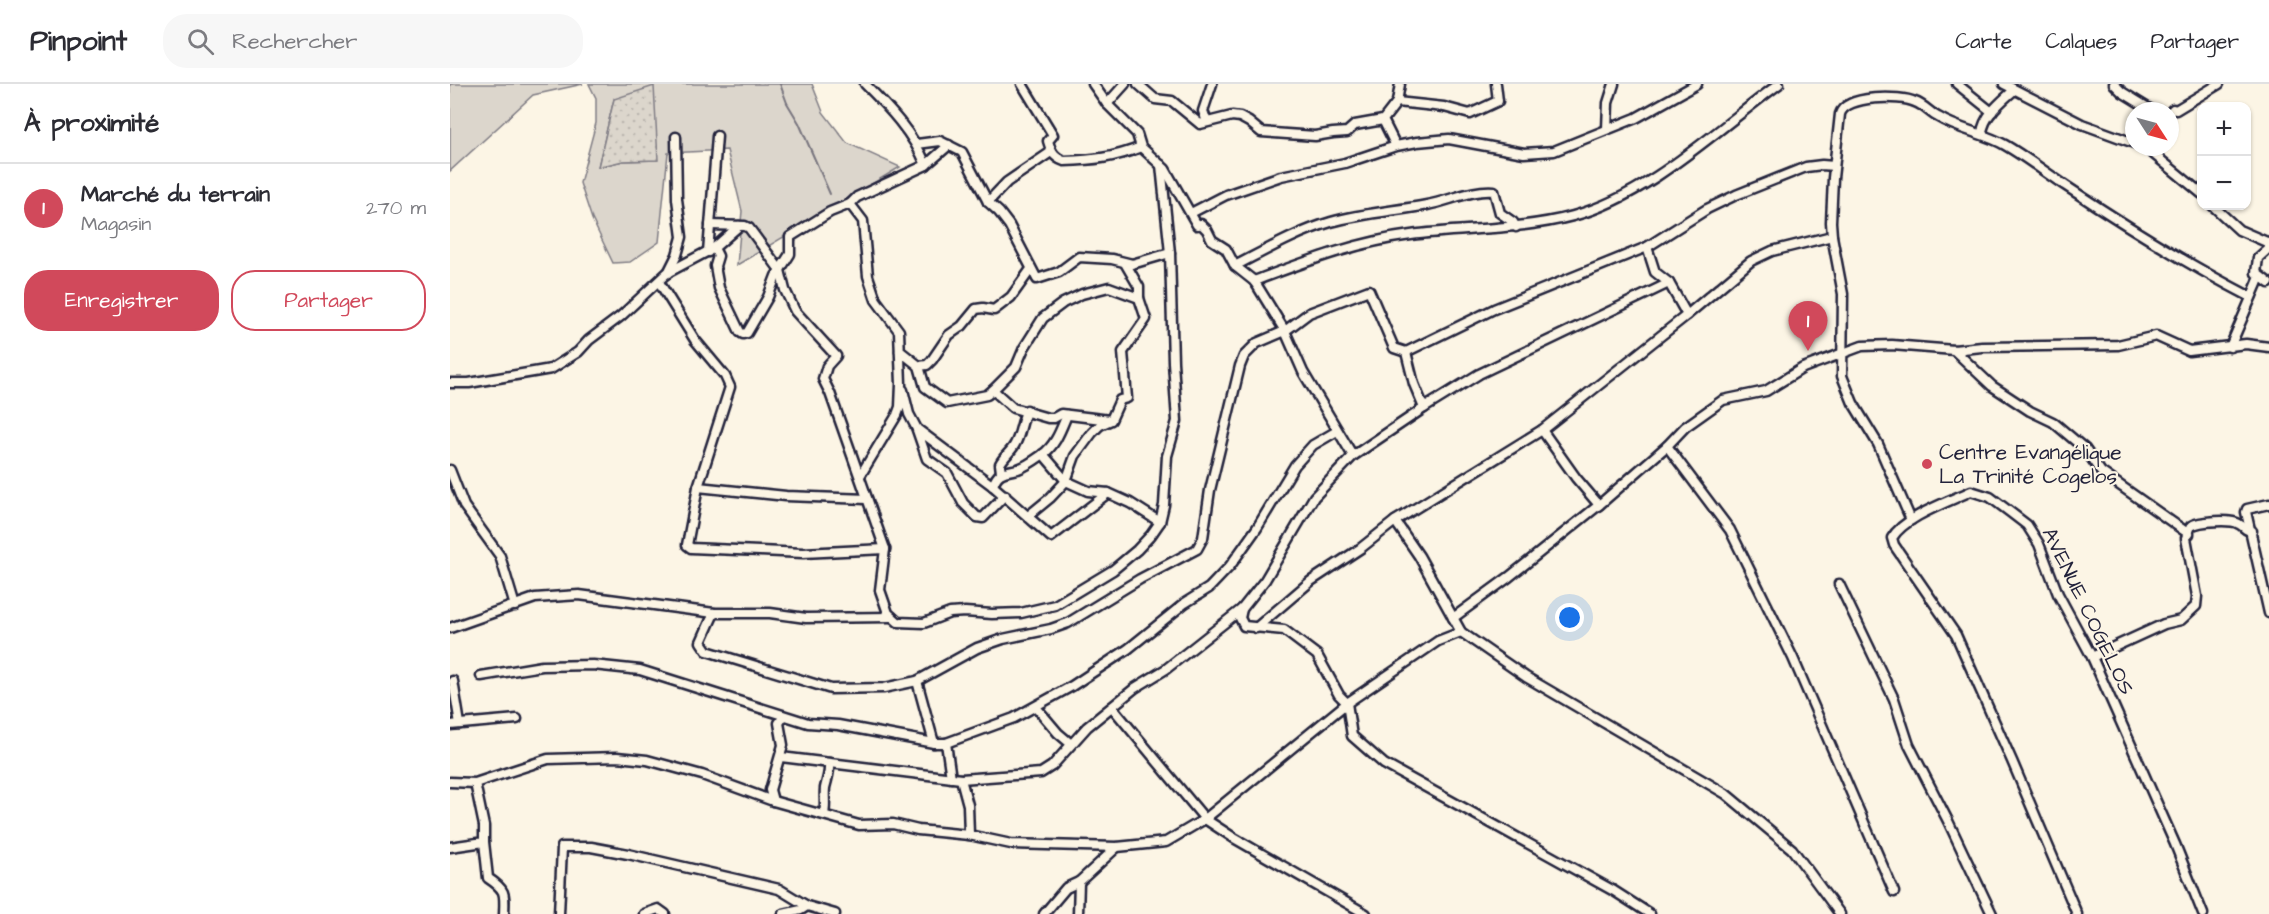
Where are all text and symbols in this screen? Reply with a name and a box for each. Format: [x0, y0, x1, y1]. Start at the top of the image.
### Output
search box [163, 14, 583, 68]
text: Pinpoint [30, 22, 127, 61]
icon: search [184, 25, 217, 58]
text: Rechercher [232, 26, 357, 57]
text: Carte [1955, 27, 2012, 56]
text: Calques [2045, 27, 2117, 56]
text: Partager [2150, 27, 2239, 56]
north arrow [2125, 102, 2179, 156]
map controls [2197, 102, 2251, 210]
button: + [2197, 102, 2251, 156]
text: À proximité [24, 105, 159, 141]
button: − [2197, 156, 2251, 210]
text: Marché du terrain [81, 179, 270, 210]
text: 1 [42, 194, 45, 222]
text: 270 m [366, 194, 426, 222]
text: Magasin [81, 210, 151, 238]
button: Enregistrer [24, 270, 219, 331]
button: Partager [231, 270, 426, 331]
pin: 1 [1788, 302, 1828, 351]
place label: Centre Evangélique La Trinité Cogelos [1939, 438, 2122, 493]
marker: Centre Evangélique La Trinité Cogelos [1920, 457, 1934, 471]
street label: AVENUE COGELOS [2035, 522, 2141, 700]
your location [1555, 603, 1584, 632]

